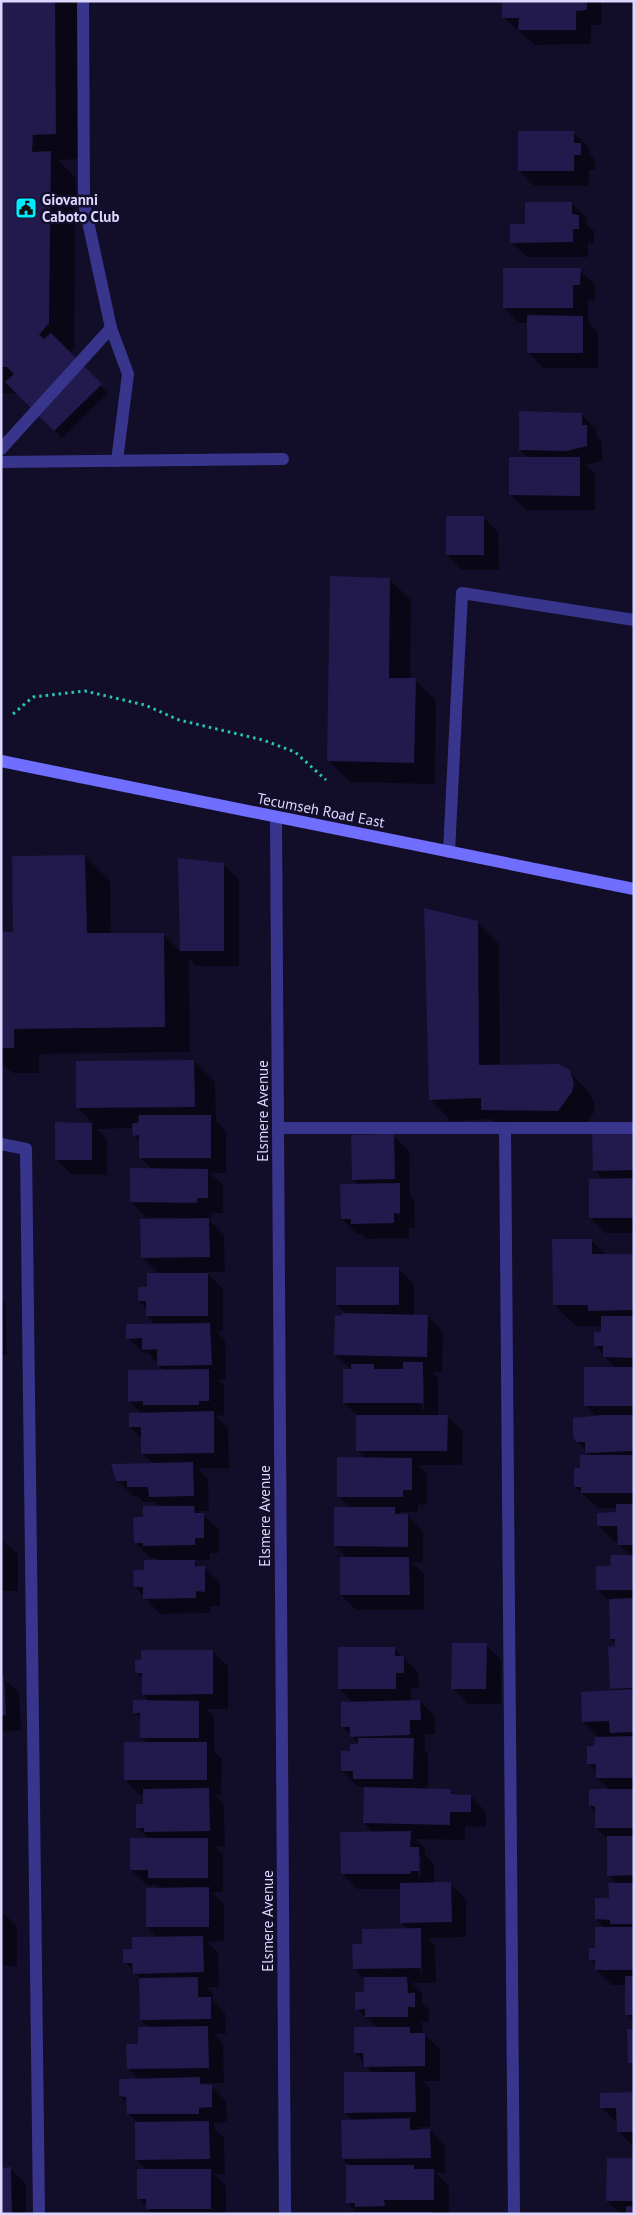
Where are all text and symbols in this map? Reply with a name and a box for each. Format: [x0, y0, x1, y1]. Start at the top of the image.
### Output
place label: Giovanni Caboto Club [42, 190, 119, 226]
public building icon: Giovanni Caboto Club [14, 196, 38, 220]
street label: Tecumseh Road East [256, 788, 386, 832]
street label: Elsmere Avenue [253, 1060, 272, 1162]
street label: Elsmere Avenue [255, 1465, 274, 1567]
street label: Elsmere Avenue [258, 1870, 277, 1972]

